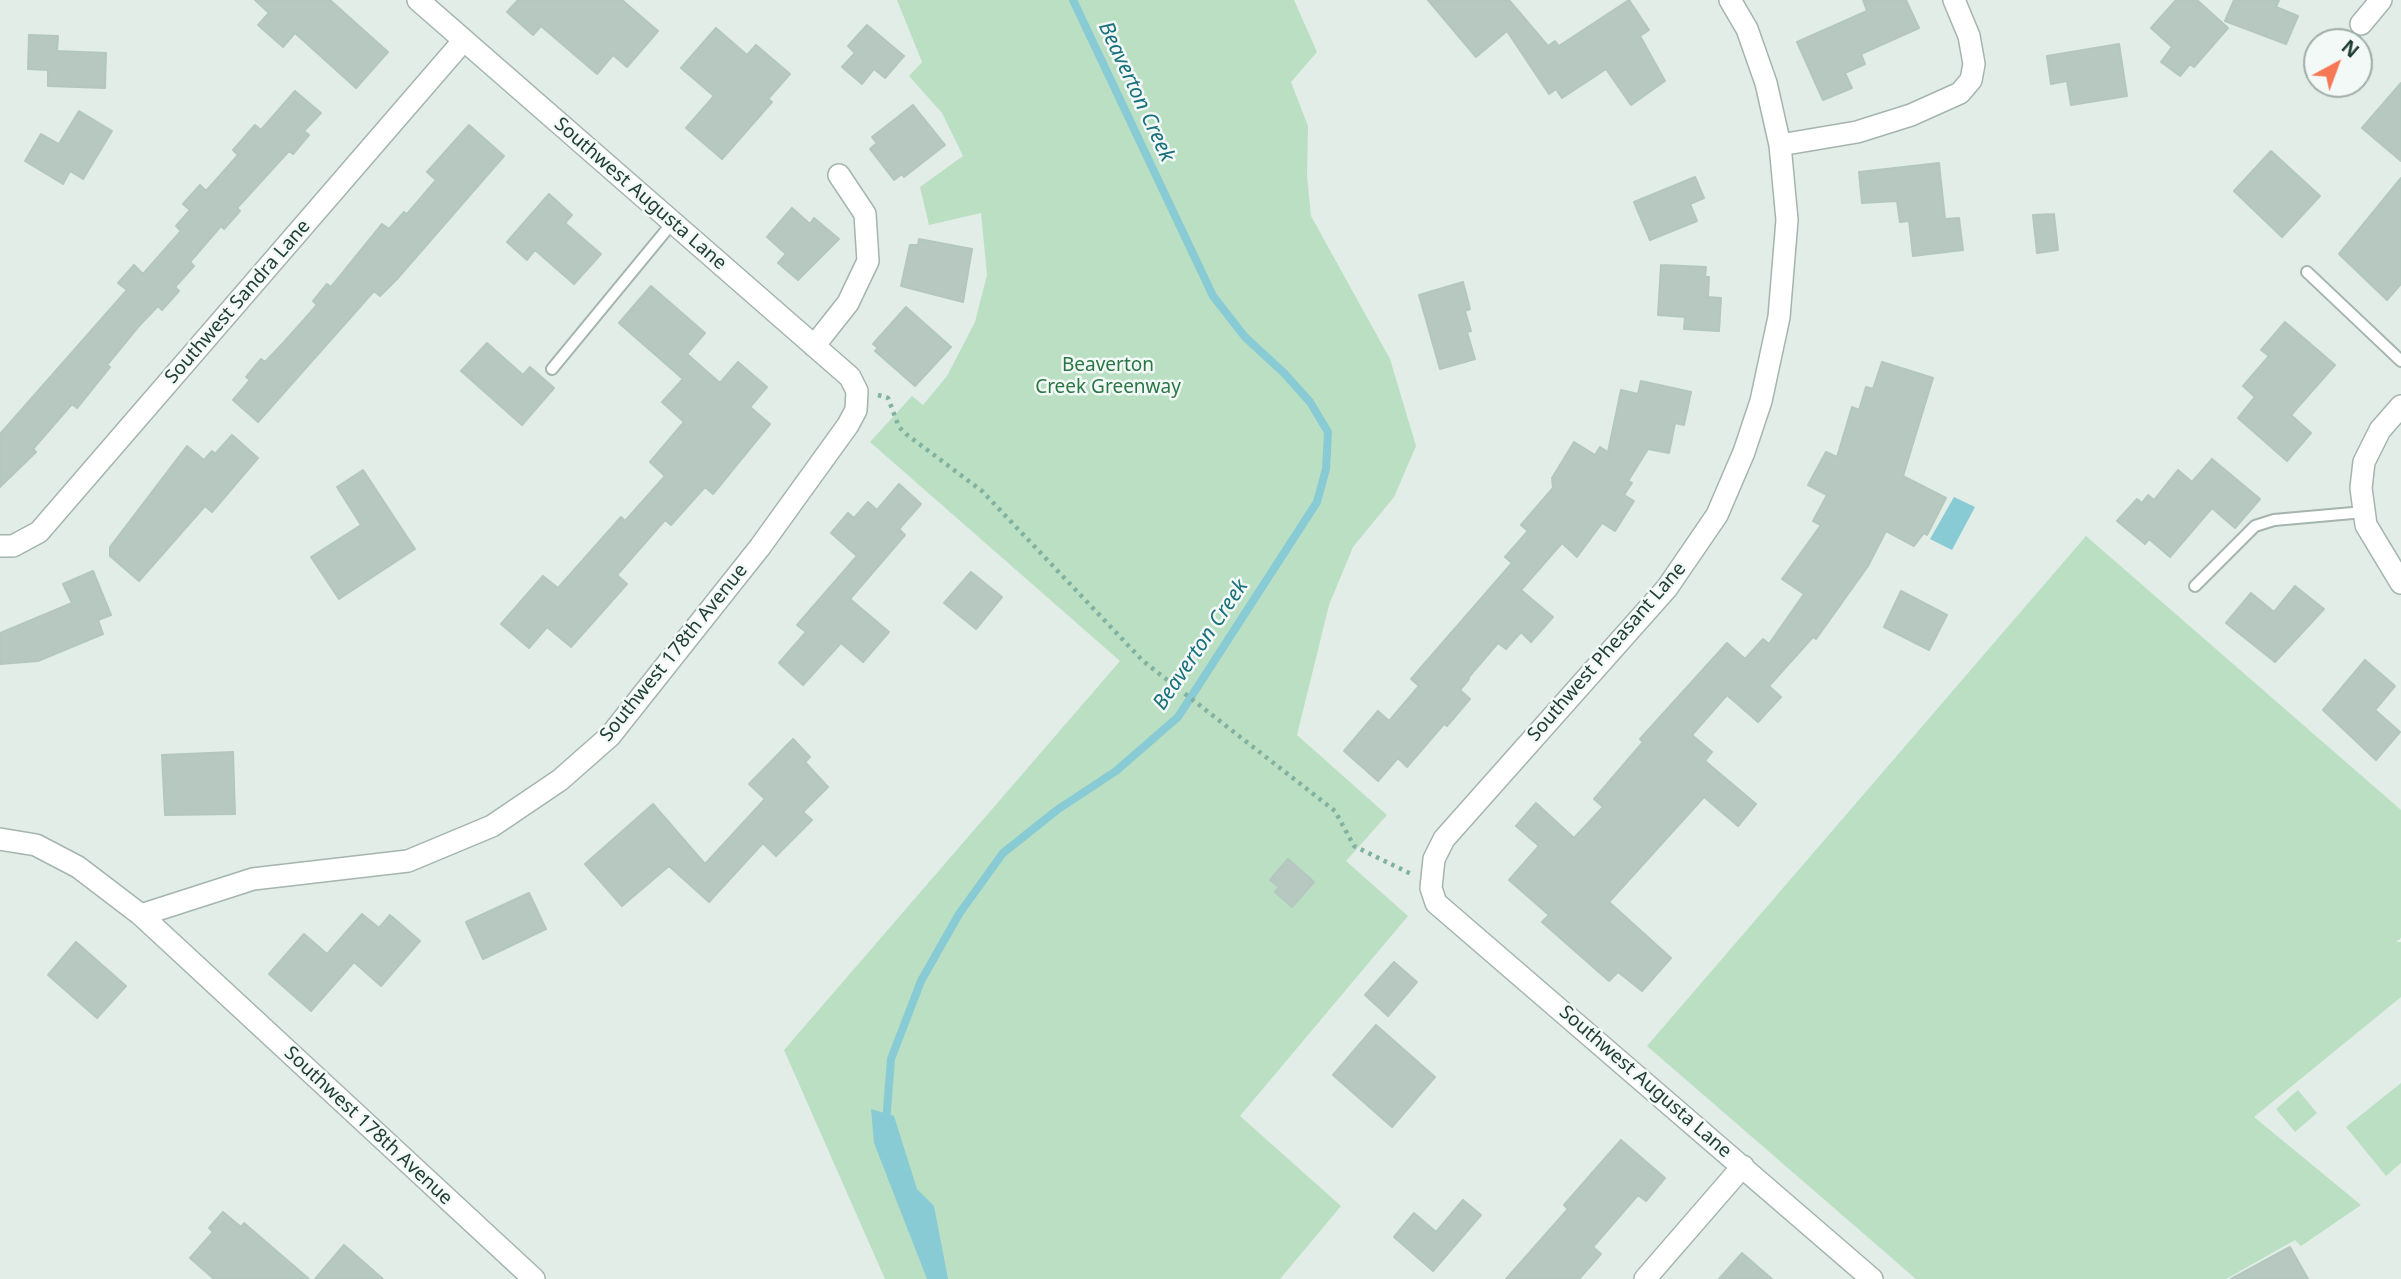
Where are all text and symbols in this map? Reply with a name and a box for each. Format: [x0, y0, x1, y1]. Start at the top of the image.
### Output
water label: Beaverton Creek [1093, 18, 1179, 166]
north arrow [2303, 28, 2373, 98]
text: N [2336, 34, 2365, 64]
street label: Southwest Augusta Lane [549, 113, 731, 275]
street label: Southwest Sandra Lane [161, 215, 315, 389]
park label: Beaverton Creek Greenway [1035, 355, 1181, 399]
street label: Southwest Pheasant Lane [1523, 558, 1691, 746]
street label: Southwest 178th Avenue [595, 560, 753, 746]
water label: Beaverton Creek [1148, 575, 1254, 715]
street label: Southwest Augusta Lane [1554, 1001, 1736, 1163]
street label: Southwest 178th Avenue [279, 1042, 457, 1210]

